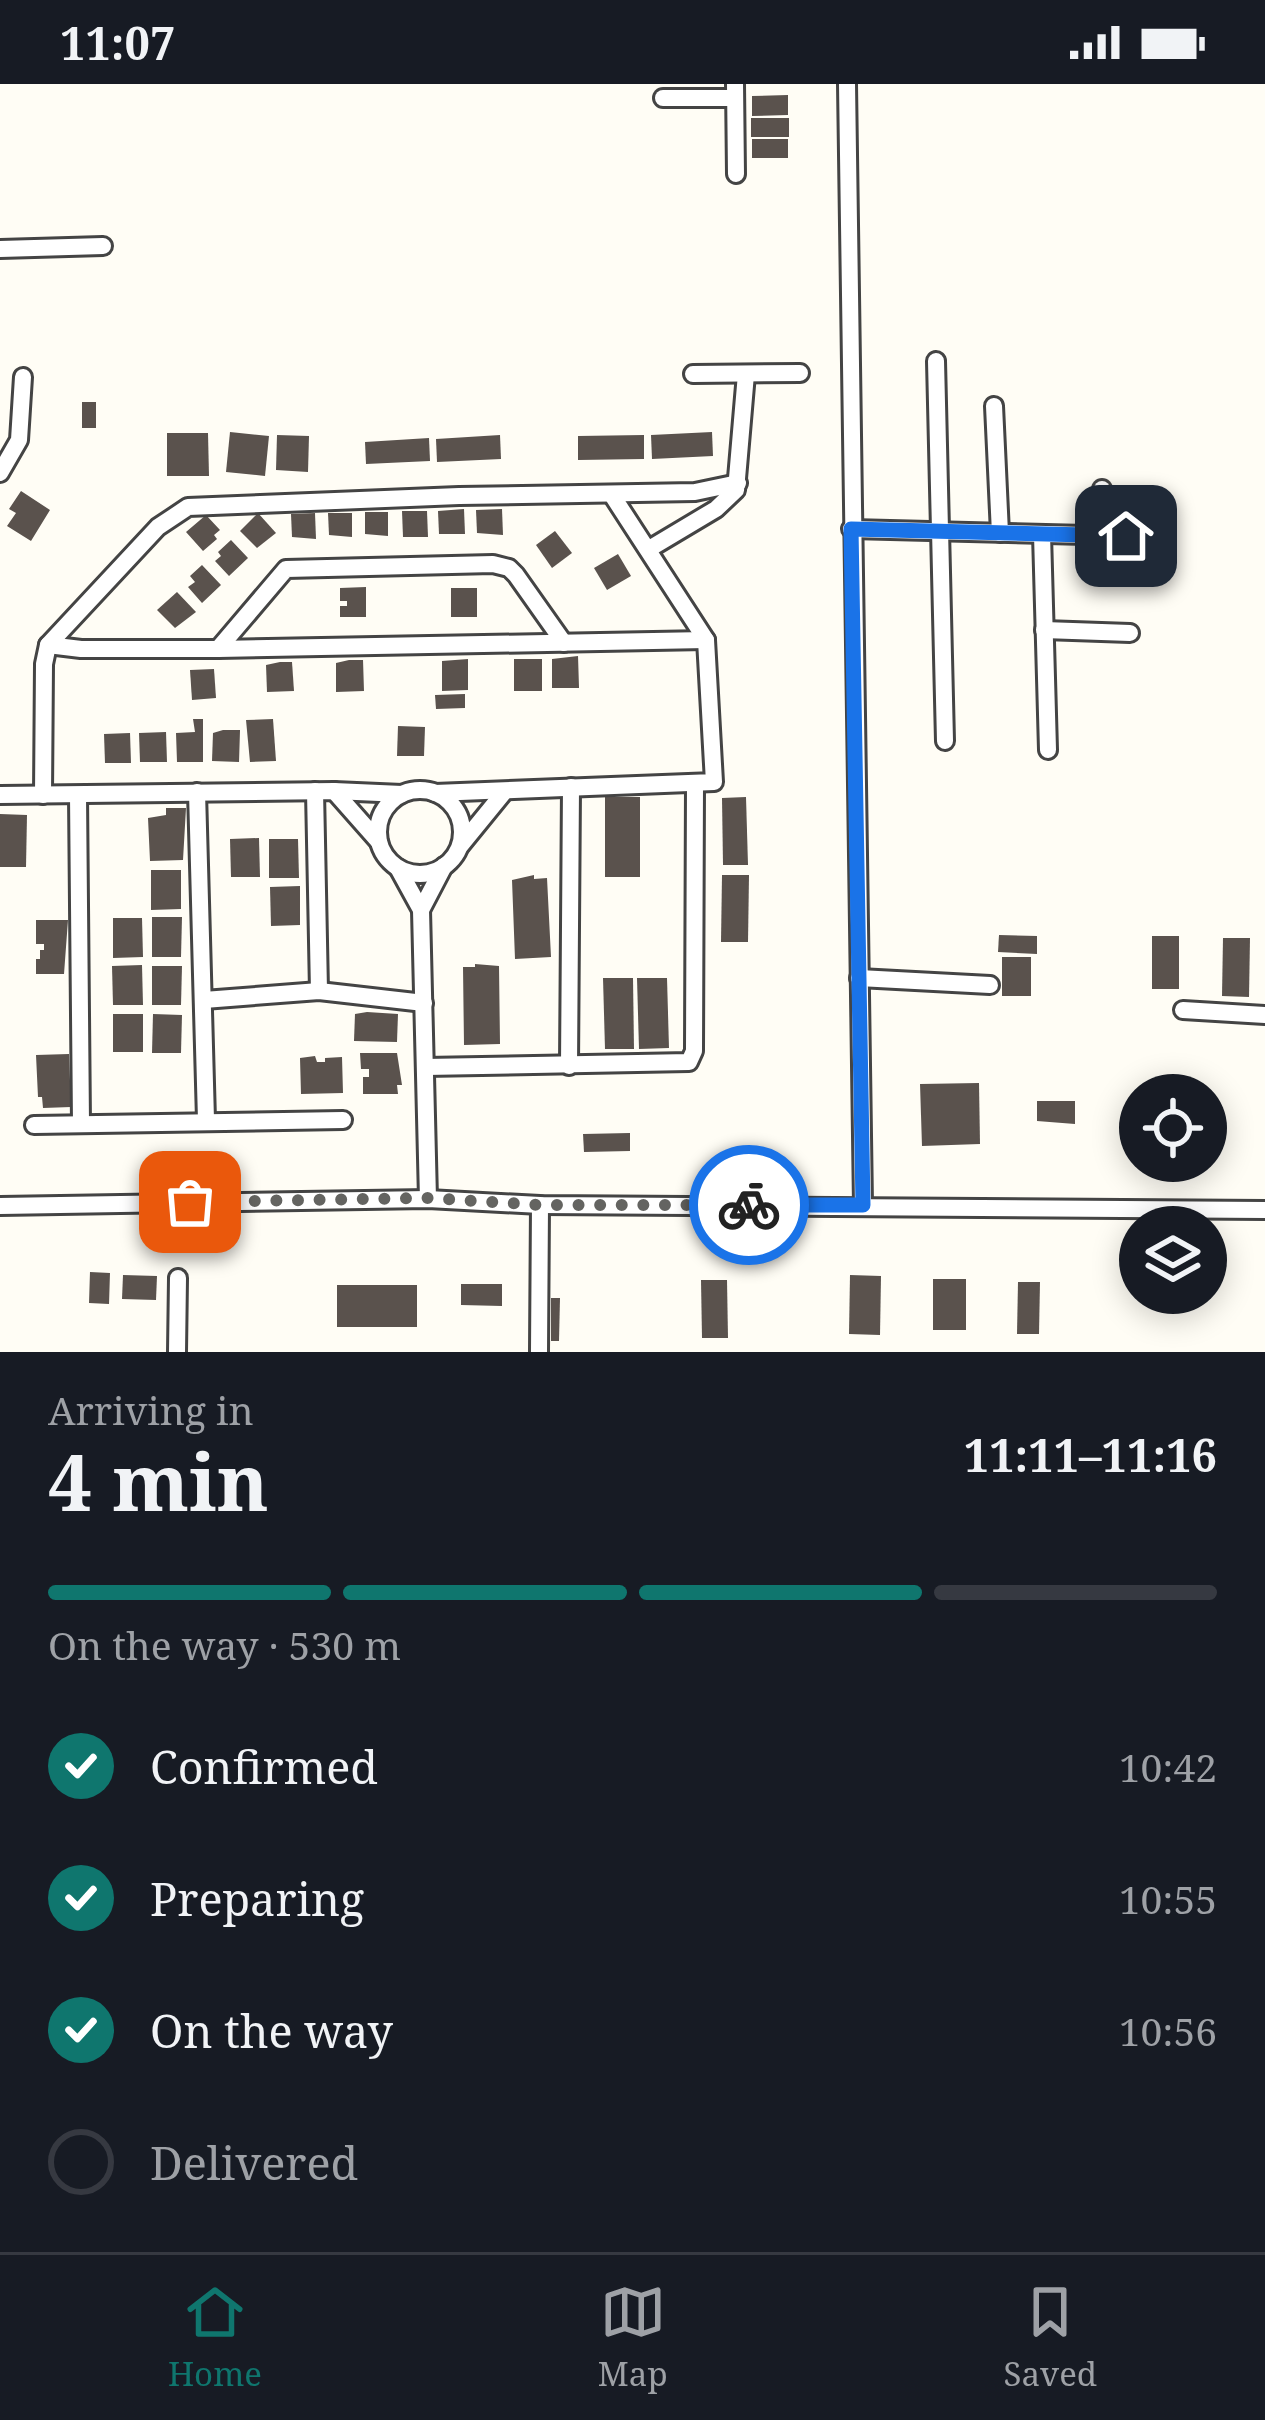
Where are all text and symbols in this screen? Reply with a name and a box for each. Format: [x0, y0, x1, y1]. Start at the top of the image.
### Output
text: 11:07 [60, 12, 175, 73]
pin [1075, 485, 1177, 587]
icon: home [1093, 503, 1159, 569]
map controls [1119, 1074, 1227, 1314]
button: locate [1119, 1074, 1227, 1182]
courier [689, 1145, 809, 1265]
pin [139, 1151, 241, 1253]
icon: bag [157, 1169, 223, 1235]
icon: bike [716, 1172, 782, 1238]
button: layers [1119, 1206, 1227, 1314]
text: Arriving in [48, 1383, 254, 1436]
text: 11:11–11:16 [964, 1424, 1217, 1485]
text: 4 min [48, 1428, 269, 1534]
text: On the way · 530 m [48, 1618, 401, 1671]
icon: check [48, 1733, 114, 1799]
text: Confirmed [150, 1736, 378, 1797]
text: 10:42 [1119, 1740, 1217, 1793]
icon: check [48, 1865, 114, 1931]
text: Preparing [150, 1868, 364, 1929]
text: 10:55 [1119, 1872, 1217, 1925]
icon: check [48, 1997, 114, 2063]
text: On the way [150, 2000, 393, 2061]
text: 10:56 [1119, 2004, 1217, 2057]
text: Delivered [150, 2132, 358, 2193]
tab: Home [168, 2279, 262, 2396]
tab: Map [598, 2279, 668, 2396]
tab: Saved [1004, 2279, 1097, 2396]

